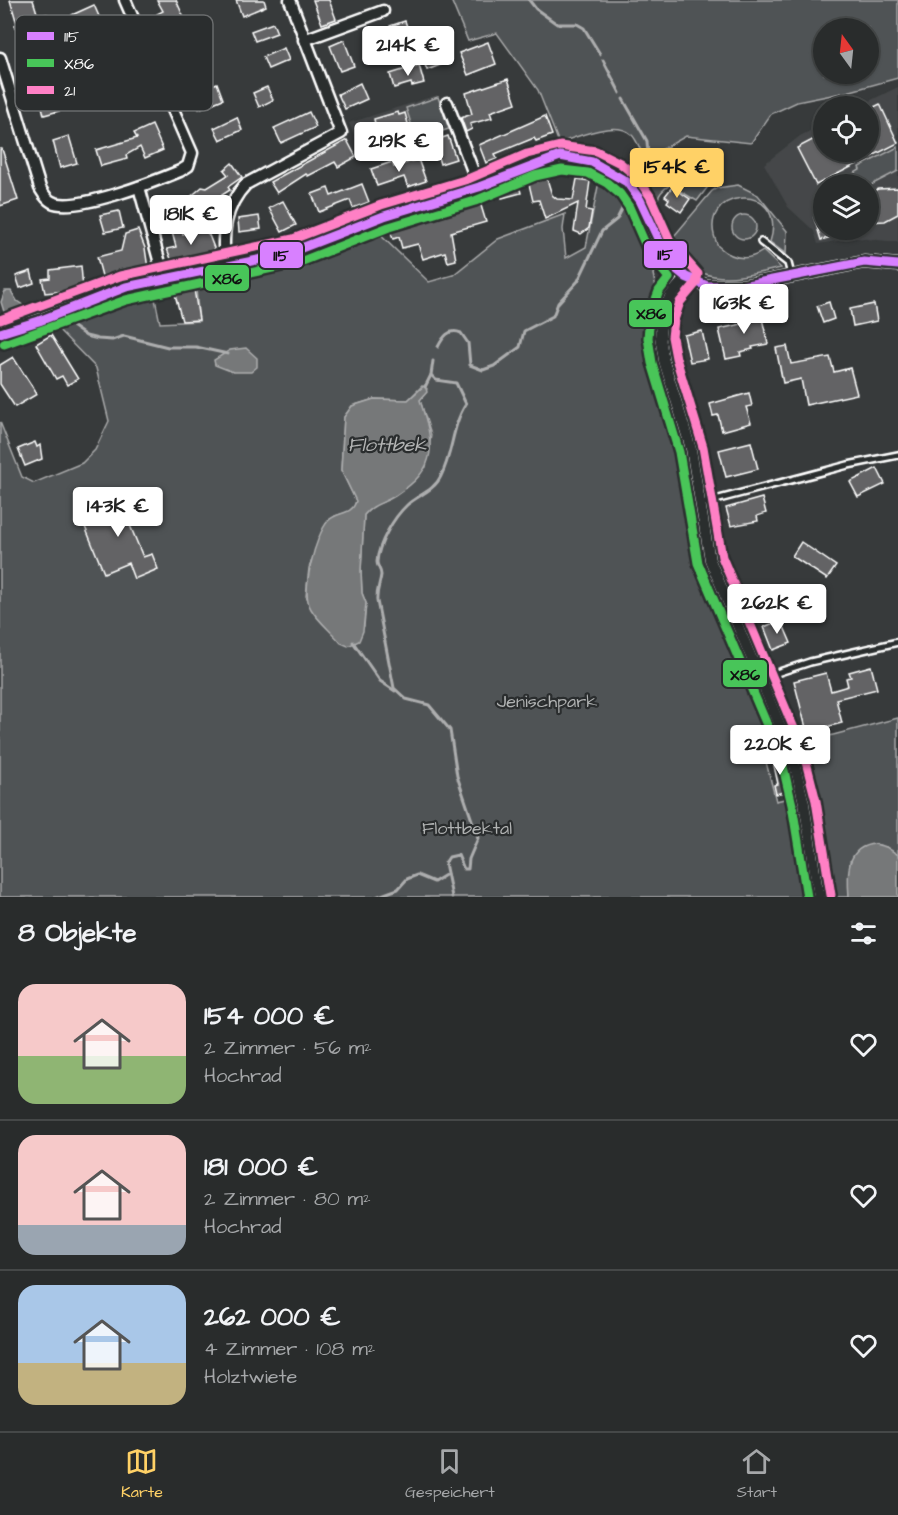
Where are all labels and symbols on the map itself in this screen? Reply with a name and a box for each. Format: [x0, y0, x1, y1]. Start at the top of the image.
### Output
legend [15, 15, 213, 111]
north arrow [813, 18, 879, 84]
text: 115 [64, 26, 80, 48]
pin: 214K € [359, 26, 457, 77]
text: X86 [64, 53, 94, 75]
text: 21 [64, 80, 75, 102]
pin: 219K € [350, 122, 448, 173]
pin: 154K € [628, 148, 726, 199]
pin: 181K € [142, 195, 240, 246]
line badge: 115 [643, 240, 688, 269]
line badge: 115 [259, 241, 304, 269]
text: 115 [657, 244, 673, 266]
text: 115 [273, 245, 289, 267]
line badge: X86 [204, 264, 250, 292]
text: X86 [212, 268, 242, 290]
pin: 163K € [695, 284, 793, 335]
line badge: X86 [628, 299, 673, 328]
text: X86 [636, 303, 666, 325]
water label: Flottbek [348, 431, 427, 459]
pin: 143K € [69, 487, 167, 538]
pin: 262K € [728, 584, 826, 635]
line badge: X86 [722, 659, 768, 688]
text: X86 [730, 664, 760, 686]
park label: Jenischpark [497, 689, 597, 714]
pin: 220K € [731, 725, 829, 776]
park label: Flottbektal [422, 816, 512, 841]

